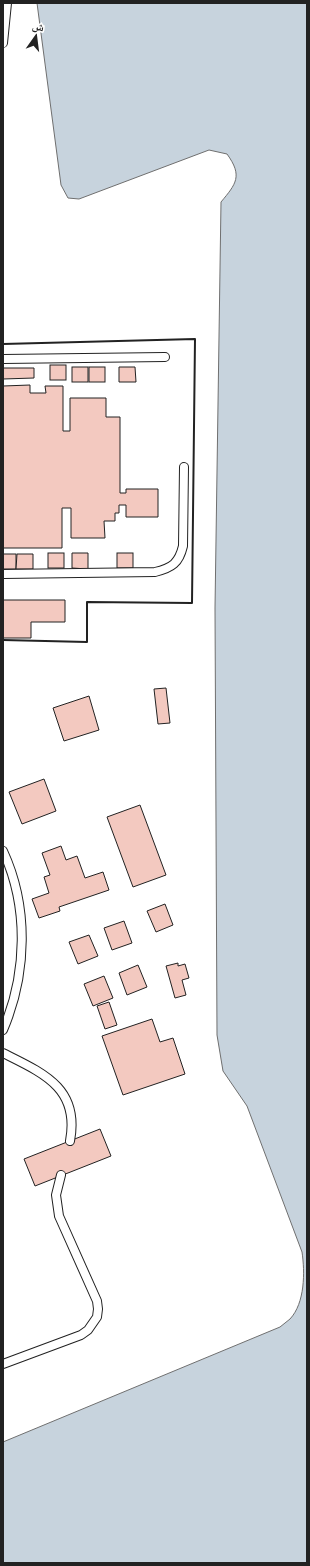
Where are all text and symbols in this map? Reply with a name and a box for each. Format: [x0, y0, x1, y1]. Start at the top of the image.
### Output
north arrow [16, 16, 56, 56]
text: ش [31, 18, 46, 36]

